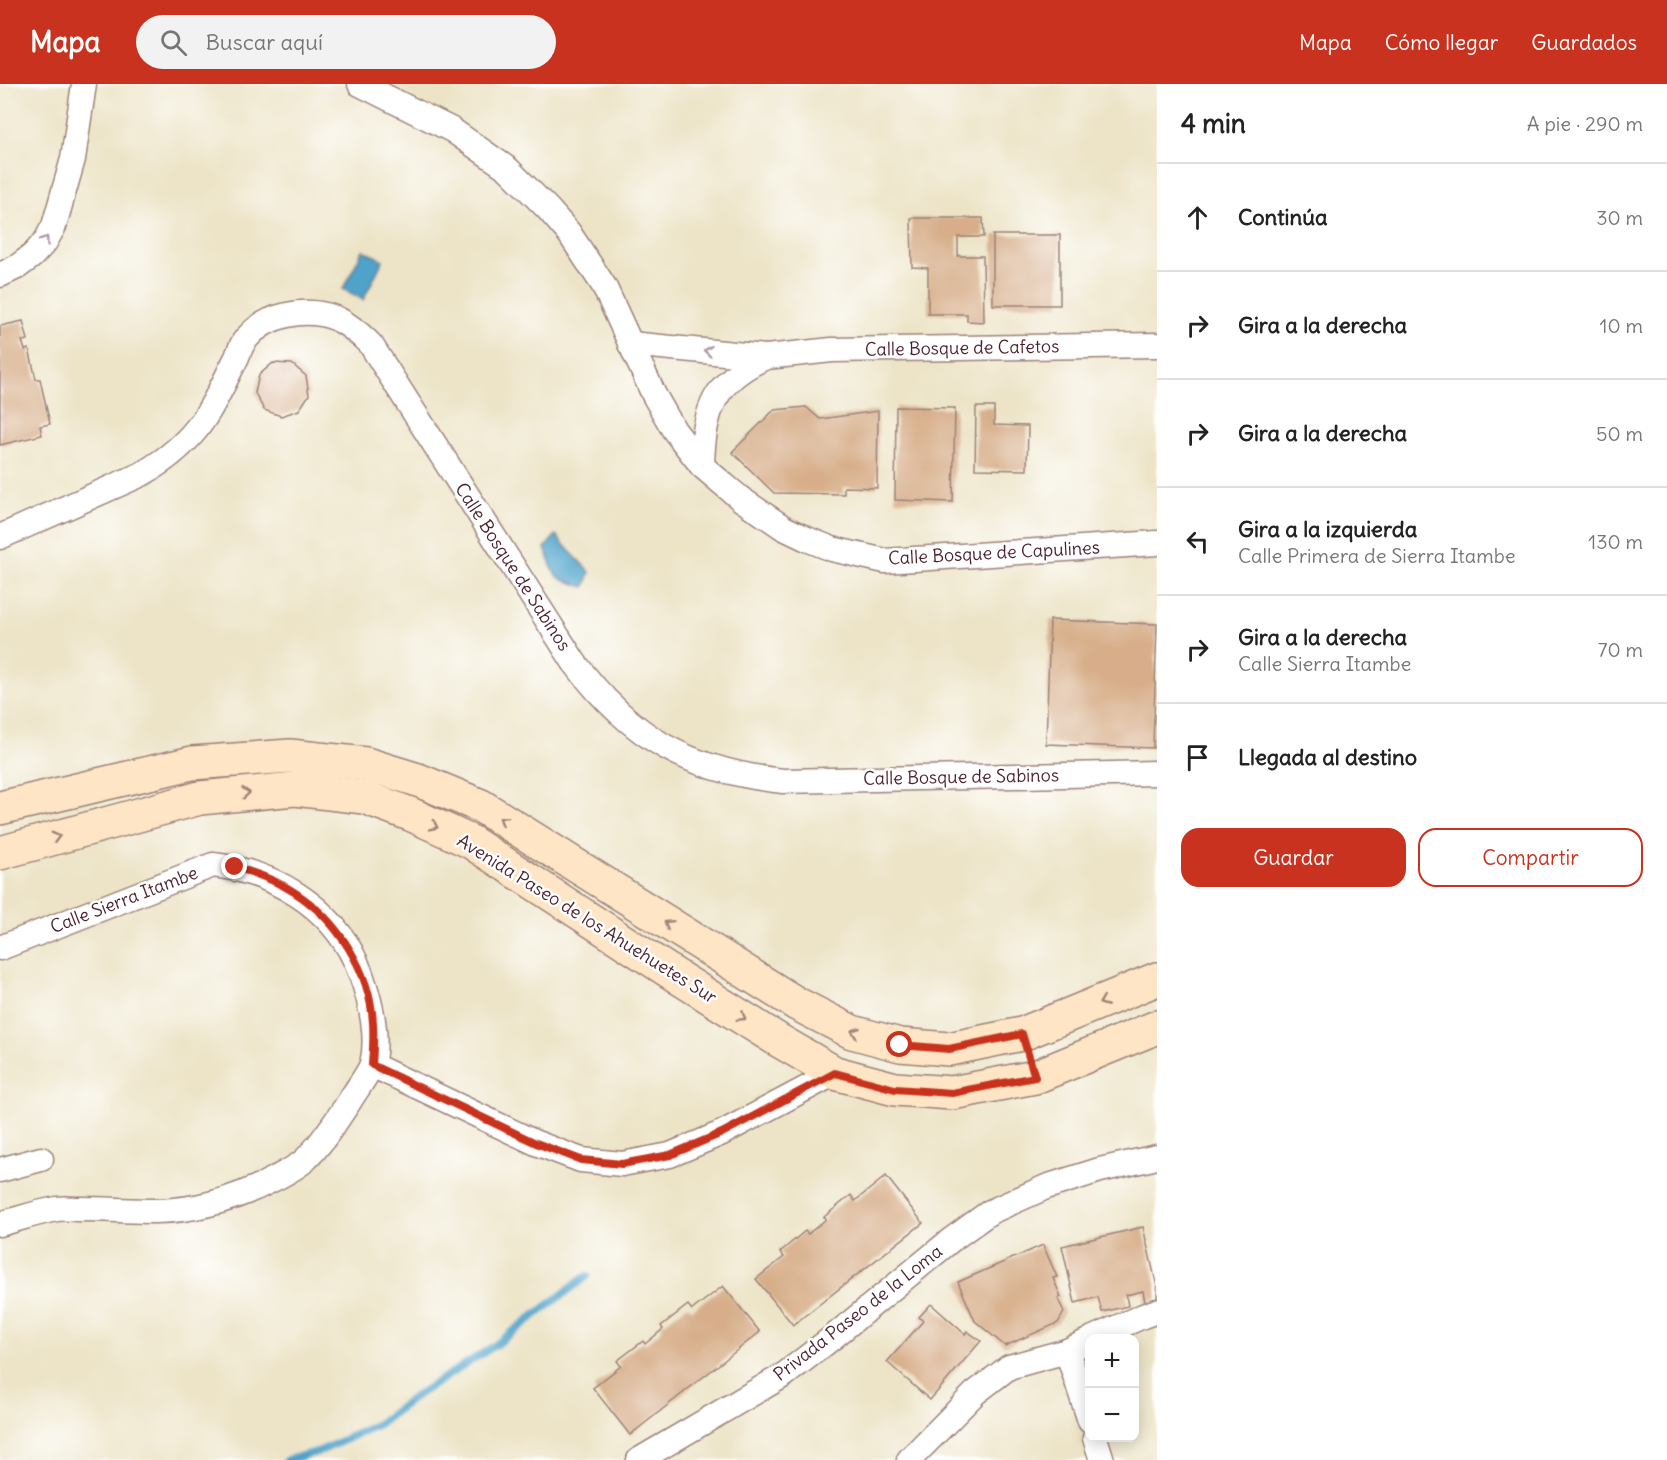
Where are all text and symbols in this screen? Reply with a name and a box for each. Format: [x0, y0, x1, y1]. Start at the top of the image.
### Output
search box [136, 15, 556, 69]
text: Mapa [30, 24, 100, 60]
icon: search [157, 26, 190, 59]
text: Buscar aquí [205, 28, 323, 56]
text: Mapa [1299, 29, 1352, 56]
text: Cómo llegar [1385, 29, 1498, 56]
text: Guardados [1531, 29, 1637, 56]
text: 4 min [1181, 107, 1246, 140]
text: A pie · 290 m [1527, 111, 1643, 136]
icon: ahead [1181, 201, 1214, 234]
text: Continúa [1238, 203, 1327, 231]
text: 30 m [1596, 205, 1643, 230]
one-way arrow [38, 235, 49, 246]
icon: right [1181, 309, 1214, 342]
text: Gira a la derecha [1238, 311, 1407, 339]
text: 10 m [1600, 313, 1643, 338]
street label: Calle Bosque de Cafetos [865, 334, 1059, 361]
one-way arrow [704, 345, 713, 358]
icon: right [1181, 417, 1214, 450]
text: Gira a la derecha [1238, 419, 1407, 447]
text: 50 m [1596, 421, 1643, 446]
street label: Calle Bosque de Sabinos [450, 478, 576, 655]
text: Gira a la izquierda [1238, 515, 1417, 543]
icon: left [1181, 525, 1214, 558]
text: 130 m [1588, 529, 1643, 554]
street label: Calle Bosque de Capulines [887, 535, 1100, 570]
text: Calle Primera de Sierra Itambe [1238, 543, 1516, 568]
text: Gira a la derecha [1238, 623, 1407, 651]
icon: right [1181, 633, 1214, 666]
text: 70 m [1598, 637, 1643, 662]
text: Calle Sierra Itambe [1238, 651, 1411, 676]
icon: arrive [1181, 741, 1214, 774]
text: Llegada al destino [1238, 743, 1417, 771]
street label: Calle Bosque de Sabinos [863, 763, 1059, 790]
one-way arrow [241, 787, 250, 800]
one-way arrow [499, 816, 509, 828]
one-way arrow [428, 818, 439, 830]
button: Guardar [1181, 828, 1406, 887]
button: Compartir [1418, 828, 1643, 887]
street label: Avenida Paseo de los Ahuehuetes Sur [453, 829, 722, 1009]
one-way arrow [51, 832, 61, 844]
route end [221, 853, 247, 879]
street label: Calle Sierra Itambe [47, 861, 201, 938]
one-way arrow [664, 919, 674, 931]
one-way arrow [1098, 994, 1109, 1007]
one-way arrow [736, 1010, 746, 1022]
one-way arrow [850, 1026, 861, 1039]
route start [886, 1031, 912, 1057]
street label: Privada Paseo de la Loma [769, 1240, 947, 1386]
map controls [1085, 1334, 1139, 1442]
button: + [1085, 1334, 1139, 1388]
button: − [1085, 1388, 1139, 1442]

